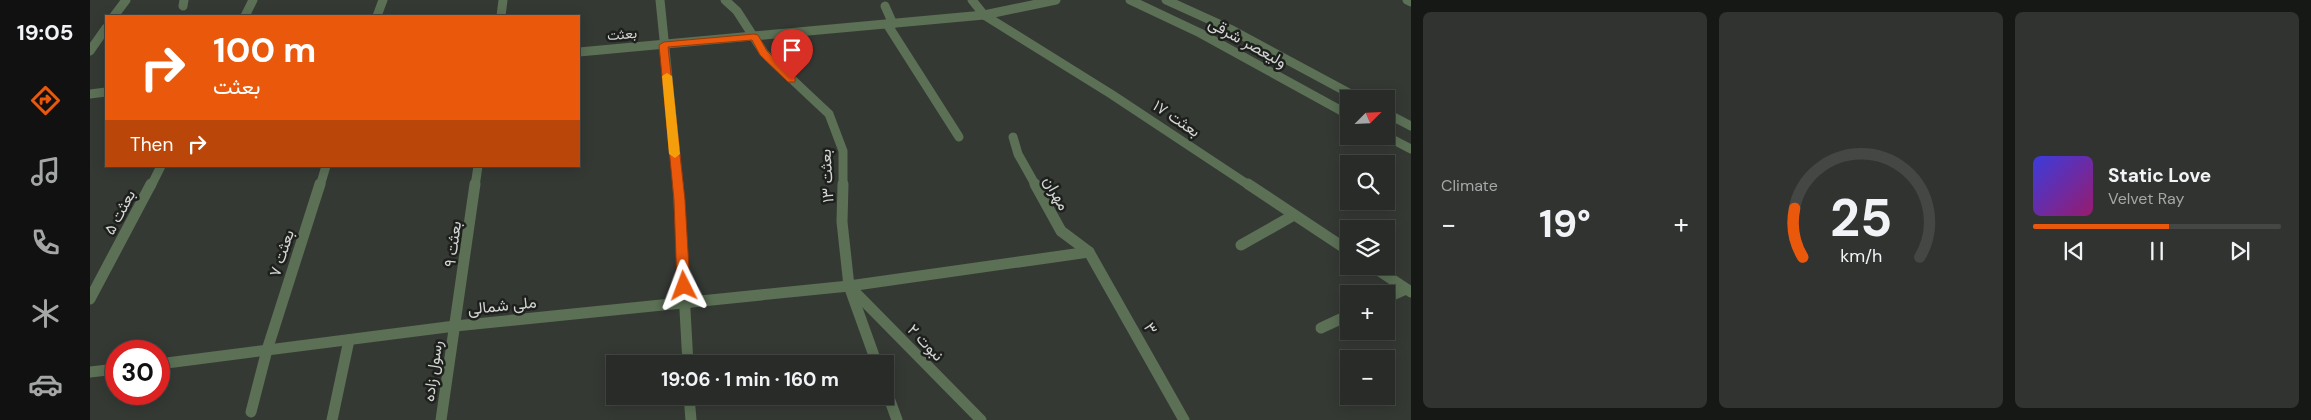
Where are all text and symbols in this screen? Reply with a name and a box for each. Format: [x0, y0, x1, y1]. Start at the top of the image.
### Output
street label: ولیعصر شرقی [1205, 12, 1291, 73]
text: 19:05 [17, 18, 73, 47]
street label: بعثت [606, 24, 638, 44]
text: 100 m [213, 27, 316, 73]
pin [771, 29, 813, 80]
icon: right [130, 35, 195, 100]
icon: arrive [778, 36, 806, 64]
text: بعثت [213, 72, 260, 101]
icon: directions [28, 83, 63, 118]
north arrow [1340, 90, 1395, 145]
map controls [1340, 90, 1395, 405]
street label: بعثت ۱۷ [1149, 95, 1204, 142]
icon: right [183, 130, 211, 158]
text: Then [130, 132, 173, 157]
street label: بعثت ۱۳ [815, 149, 838, 203]
icon: music [28, 154, 63, 189]
button: search [1340, 155, 1395, 210]
text: Static Love [2108, 163, 2211, 188]
street label: مهران [1039, 172, 1075, 214]
text: Climate [1441, 175, 1498, 196]
text: 25 [1830, 184, 1892, 252]
street label: بعثت ۵ [99, 186, 140, 238]
text: Velvet Ray [2108, 188, 2184, 209]
text: 19° [1539, 199, 1591, 249]
text: − [1441, 206, 1456, 243]
text: + [1674, 206, 1689, 243]
street label: بعثت ۹ [439, 220, 466, 269]
button: layers [1340, 220, 1395, 275]
icon: phone [28, 225, 63, 260]
street label: بعثت ۷ [264, 227, 299, 279]
icon: previous [2060, 237, 2088, 265]
icon: pause [2143, 237, 2171, 265]
icon: next [2226, 237, 2254, 265]
text: km/h [1840, 244, 1882, 268]
position arrow [657, 259, 709, 311]
button: + [1340, 285, 1395, 340]
street label: ملی شمالی [467, 291, 538, 320]
icon: climate [28, 296, 63, 331]
street label: ۳ [1139, 318, 1162, 338]
street label: نبوت ۲ [903, 319, 948, 365]
street label: رسول زاده [418, 339, 447, 403]
speed limit sign: 30 [105, 340, 170, 405]
button: − [1340, 350, 1395, 405]
icon: car [28, 367, 63, 402]
text: 19:06 · 1 min · 160 m [661, 367, 839, 392]

